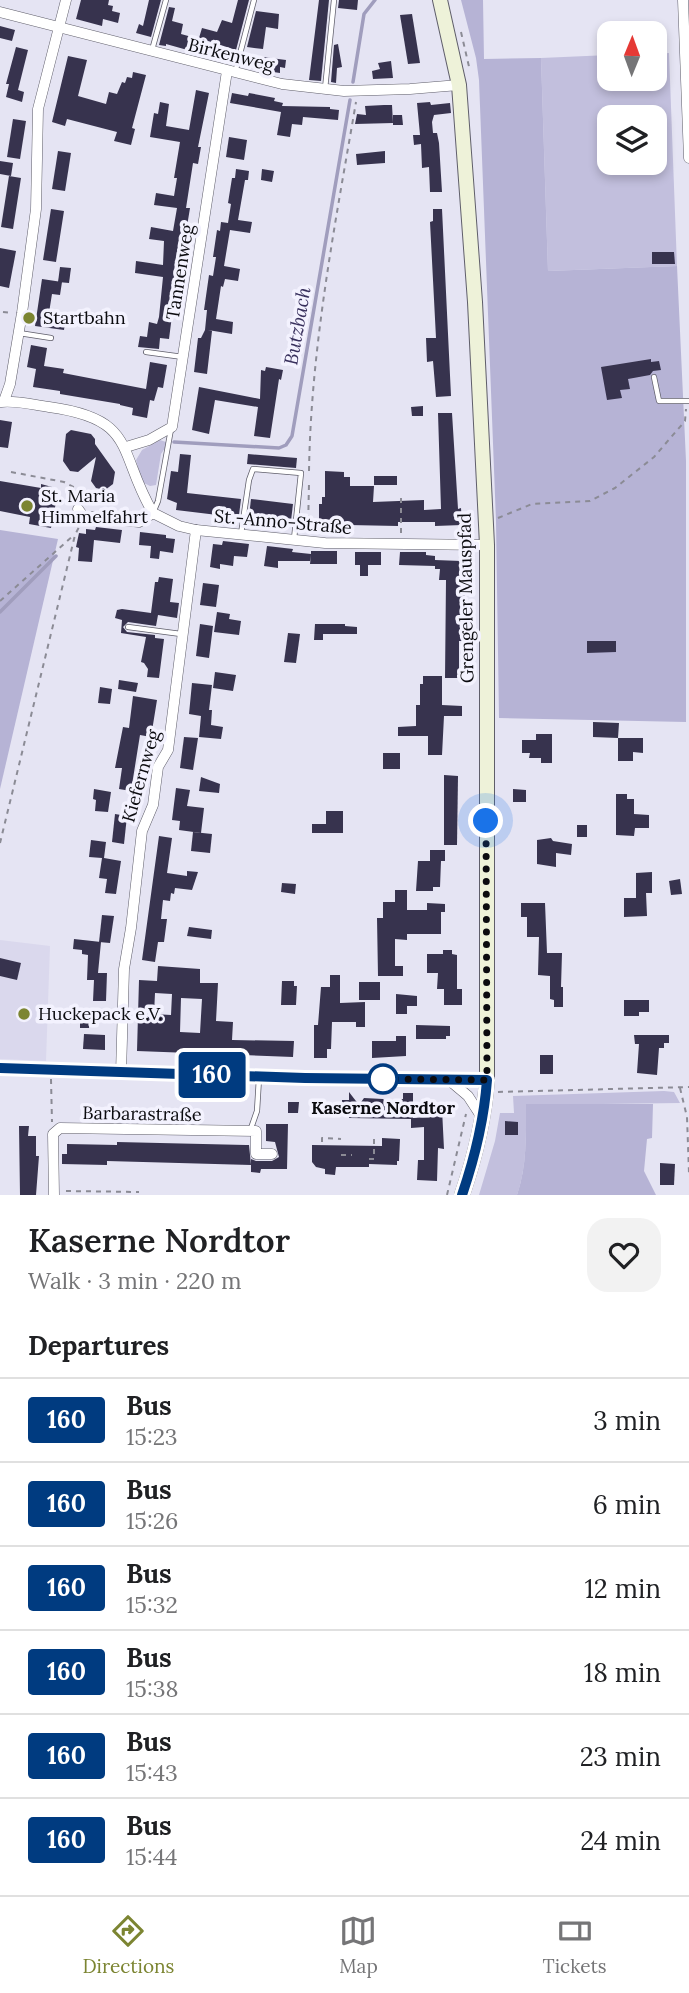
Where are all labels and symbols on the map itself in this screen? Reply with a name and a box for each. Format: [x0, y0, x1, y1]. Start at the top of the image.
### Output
north arrow [597, 21, 667, 91]
street label: Birkenweg [186, 33, 277, 77]
street label: Tannenweg [161, 221, 199, 321]
water label: Butzbach [278, 285, 316, 367]
place label: Startbahn [43, 306, 126, 329]
marker: Startbahn [21, 310, 37, 326]
place label: St. Maria Himmelfahrt [41, 484, 148, 528]
marker: St. Maria Himmelfahrt [19, 498, 35, 514]
street label: St.-Anno-Straße [213, 504, 353, 539]
street label: Grengeler Mauspfad [453, 512, 478, 683]
street label: Kiefernweg [116, 726, 165, 825]
your location [468, 803, 503, 838]
place label: Huckepack e.V. [38, 1002, 163, 1025]
marker: Huckepack e.V. [16, 1006, 32, 1022]
line badge: 160 [172, 1052, 252, 1098]
marker: Kaserne Nordtor [368, 1064, 398, 1094]
place label: Kaserne Nordtor [311, 1096, 455, 1119]
street label: Barbarastraße [82, 1101, 202, 1126]

